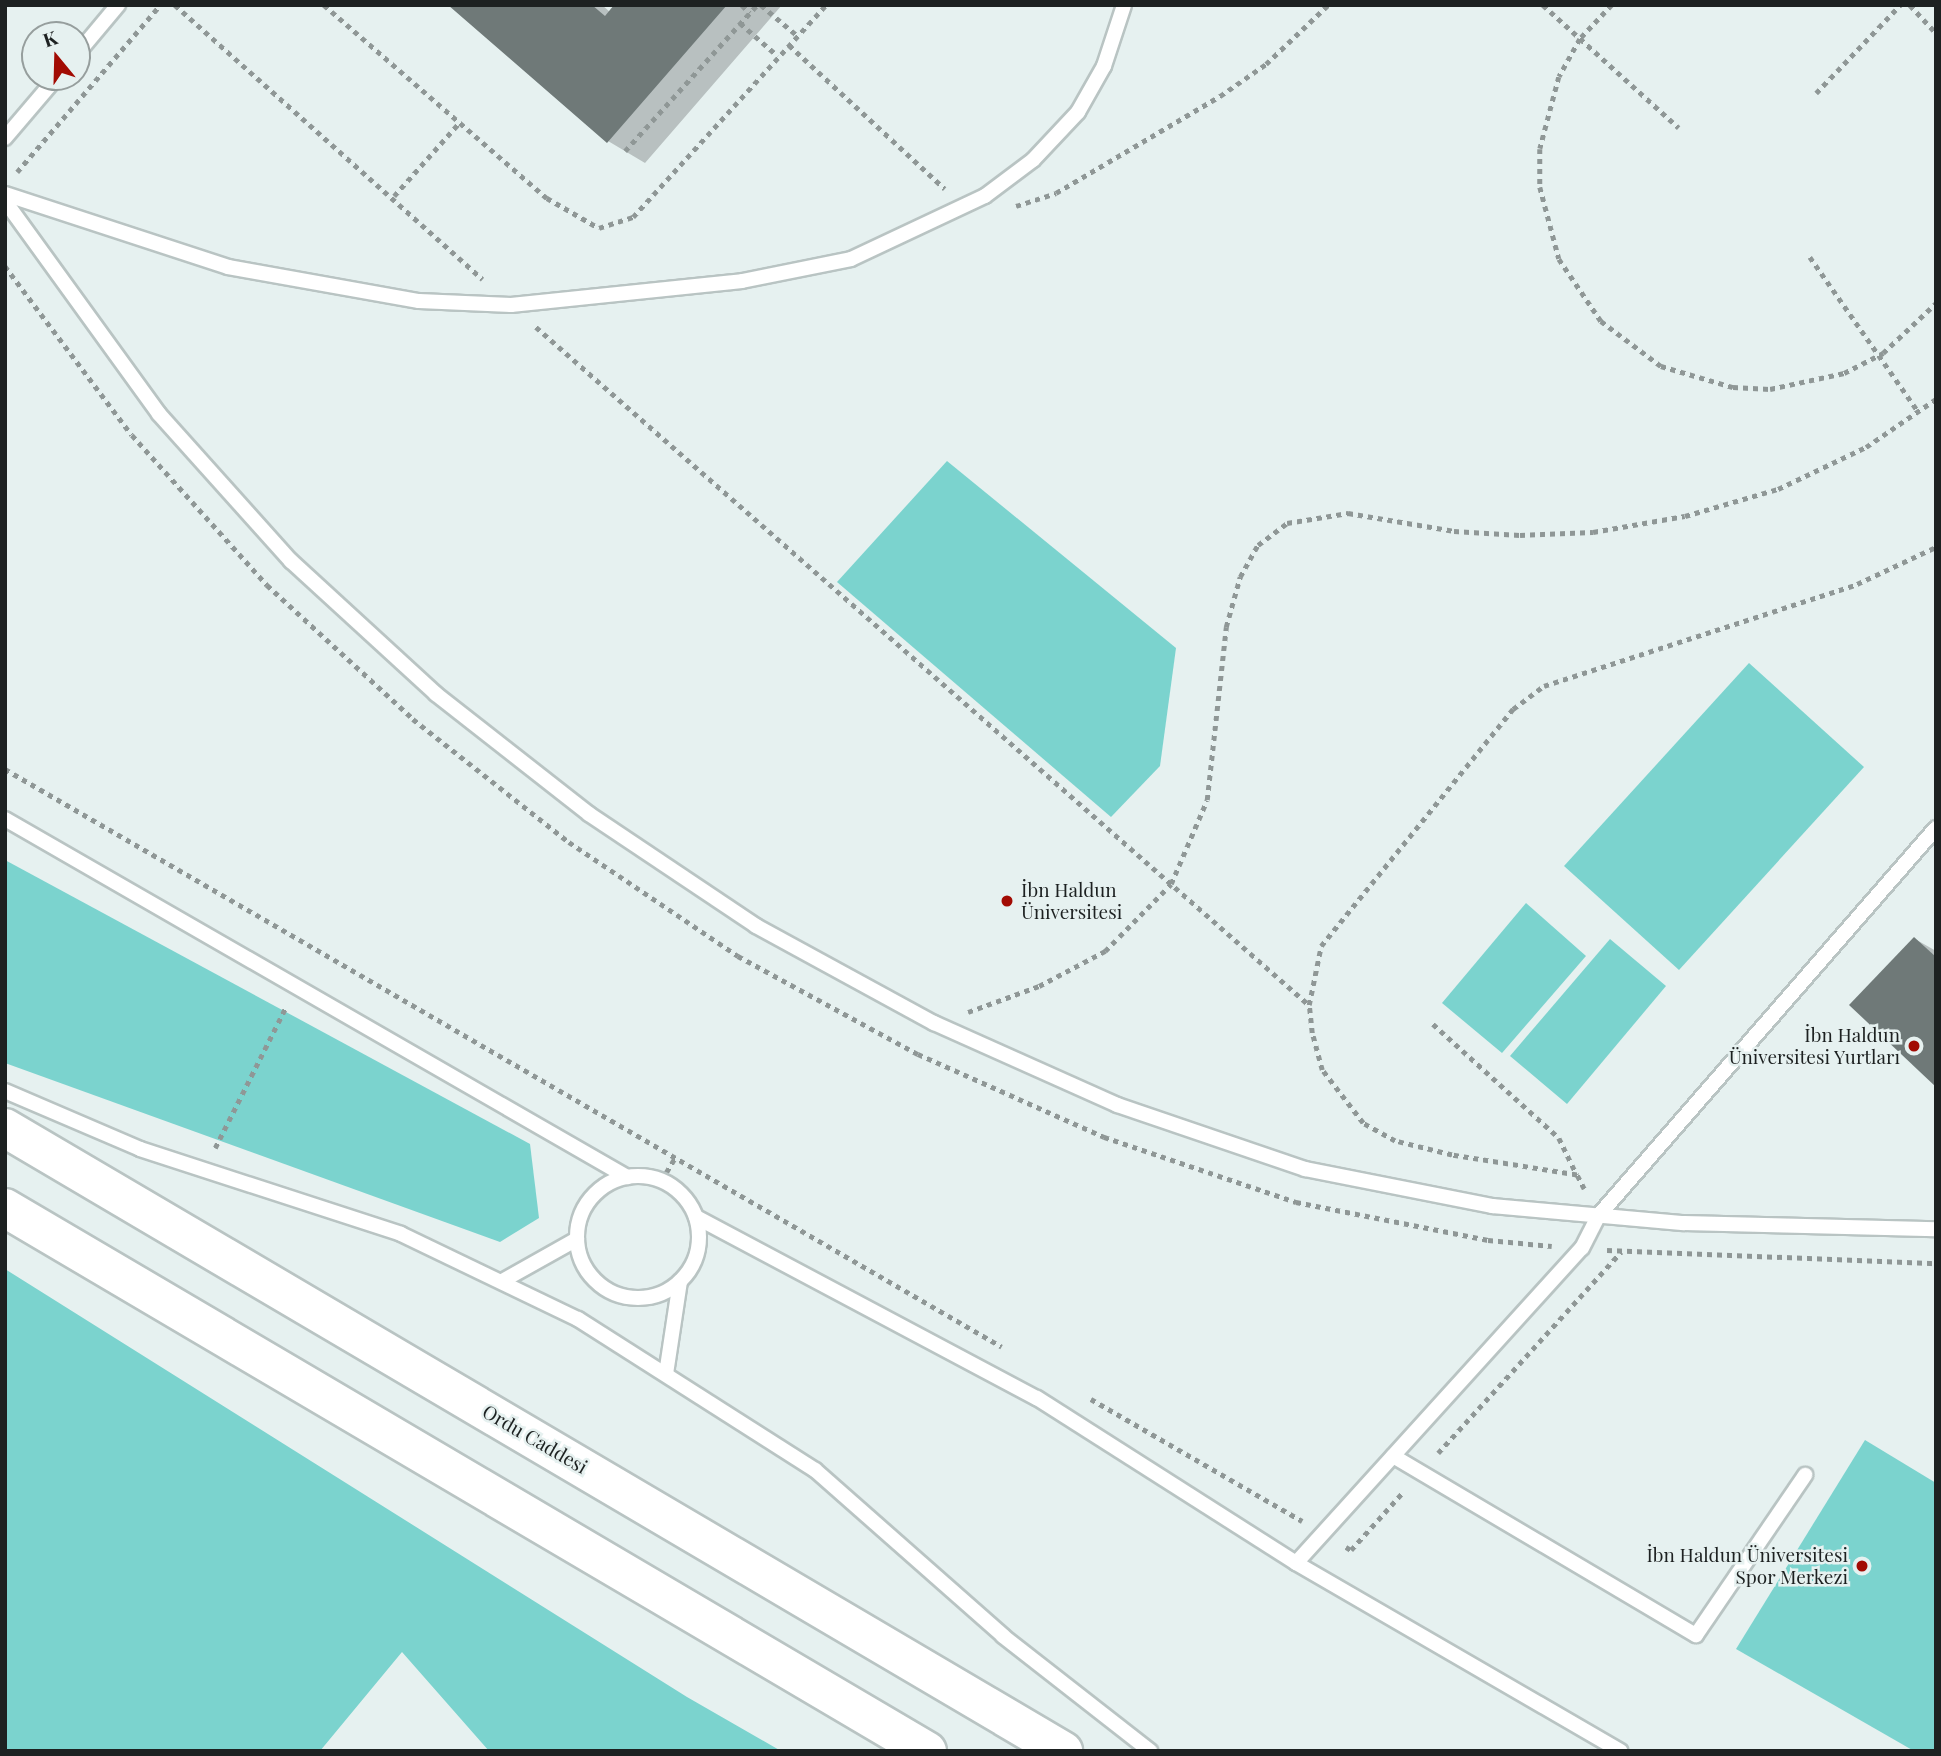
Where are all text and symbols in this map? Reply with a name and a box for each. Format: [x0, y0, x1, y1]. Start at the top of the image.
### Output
north arrow [21, 21, 91, 91]
text: K [39, 24, 60, 53]
place label: İbn Haldun Üniversitesi [1021, 879, 1122, 923]
marker: İbn Haldun Üniversitesi [999, 893, 1015, 909]
place label: İbn Haldun Üniversitesi Yurtları [1728, 1024, 1900, 1068]
marker: İbn Haldun Üniversitesi Yurtları [1906, 1038, 1922, 1054]
street label: Ordu Caddesi [479, 1400, 591, 1478]
place label: İbn Haldun Üniversitesi Spor Merkezi [1646, 1544, 1848, 1588]
marker: İbn Haldun Üniversitesi Spor Merkezi [1854, 1558, 1870, 1574]

